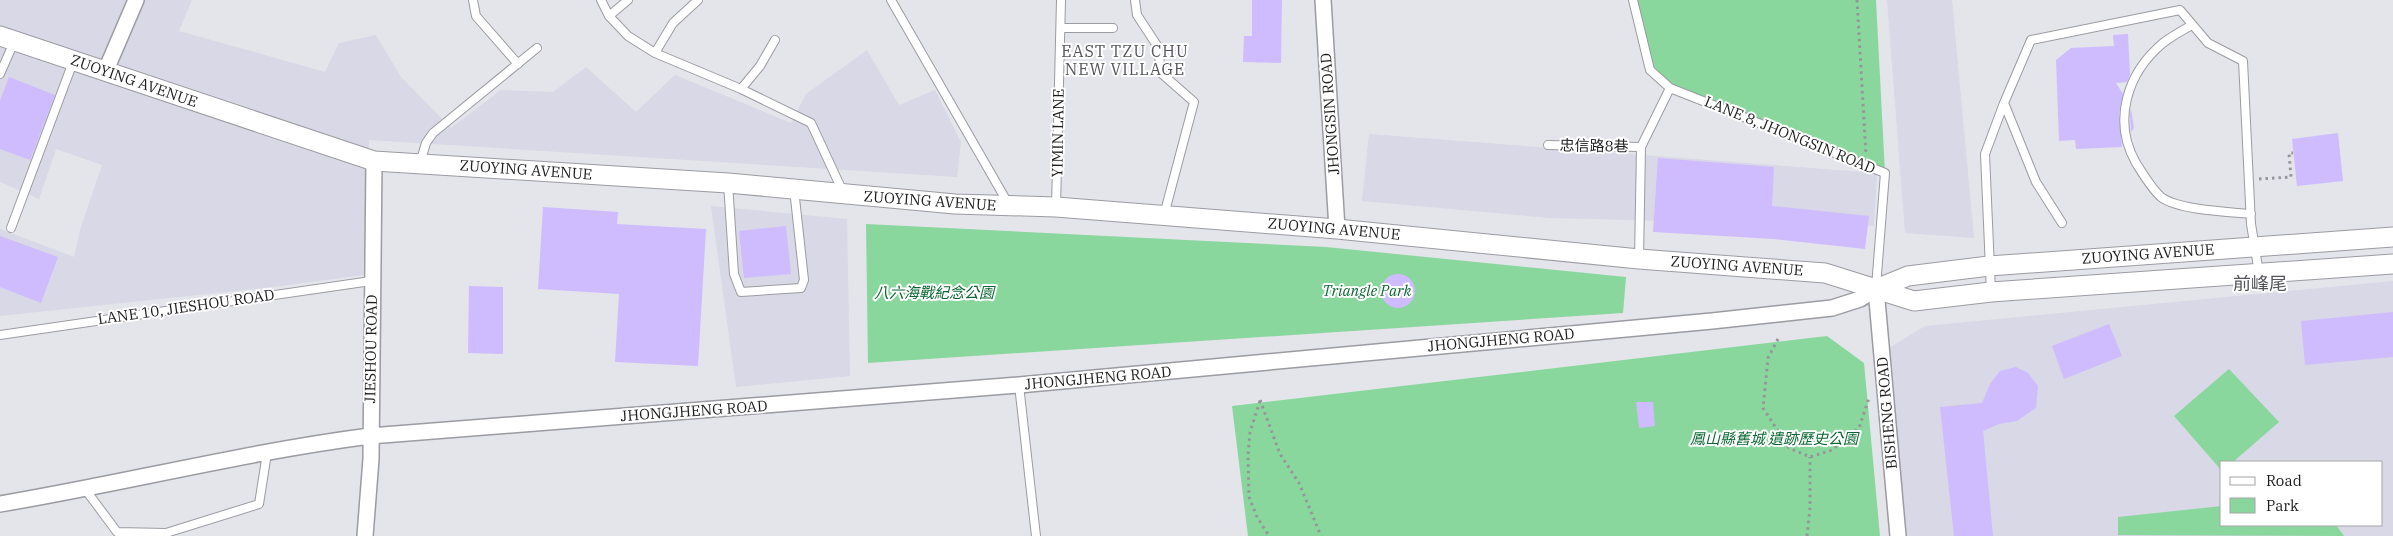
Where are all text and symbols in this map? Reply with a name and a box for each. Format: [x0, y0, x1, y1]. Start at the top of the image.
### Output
district label: EAST TZU CHU NEW VILLAGE [1061, 41, 1189, 79]
street label: ZUOYING AVENUE [68, 50, 200, 111]
street label: JHONGSIN ROAD [1316, 52, 1343, 176]
street label: YIMIN LANE [1047, 88, 1068, 178]
street label: LANE 8, JHONGSIN ROAD [1702, 91, 1879, 178]
street label: 忠信路8巷 [1559, 135, 1629, 156]
street label: ZUOYING AVENUE [459, 155, 593, 184]
street label: ZUOYING AVENUE [863, 186, 997, 215]
street label: ZUOYING AVENUE [1267, 213, 1401, 244]
street label: ZUOYING AVENUE [2081, 239, 2215, 268]
street label: ZUOYING AVENUE [1670, 251, 1804, 280]
district label: 前峰尾 [2233, 272, 2287, 295]
park label: Triangle Park [1322, 281, 1412, 300]
park label: 八六海戰紀念公園 [874, 283, 996, 302]
street label: LANE 10, JIESHOU ROAD [96, 285, 276, 328]
street label: JIESHOU ROAD [360, 294, 381, 404]
street label: JHONGJHENG ROAD [1427, 324, 1575, 355]
street label: BISHENG ROAD [1872, 356, 1901, 470]
street label: JHONGJHENG ROAD [1024, 362, 1172, 393]
street label: JHONGJHENG ROAD [620, 396, 768, 425]
park label: 鳳山縣舊城 遺跡歷史公園 [1690, 429, 1860, 448]
legend [2220, 461, 2383, 526]
text: Road [2266, 471, 2302, 490]
text: Park [2266, 496, 2299, 515]

